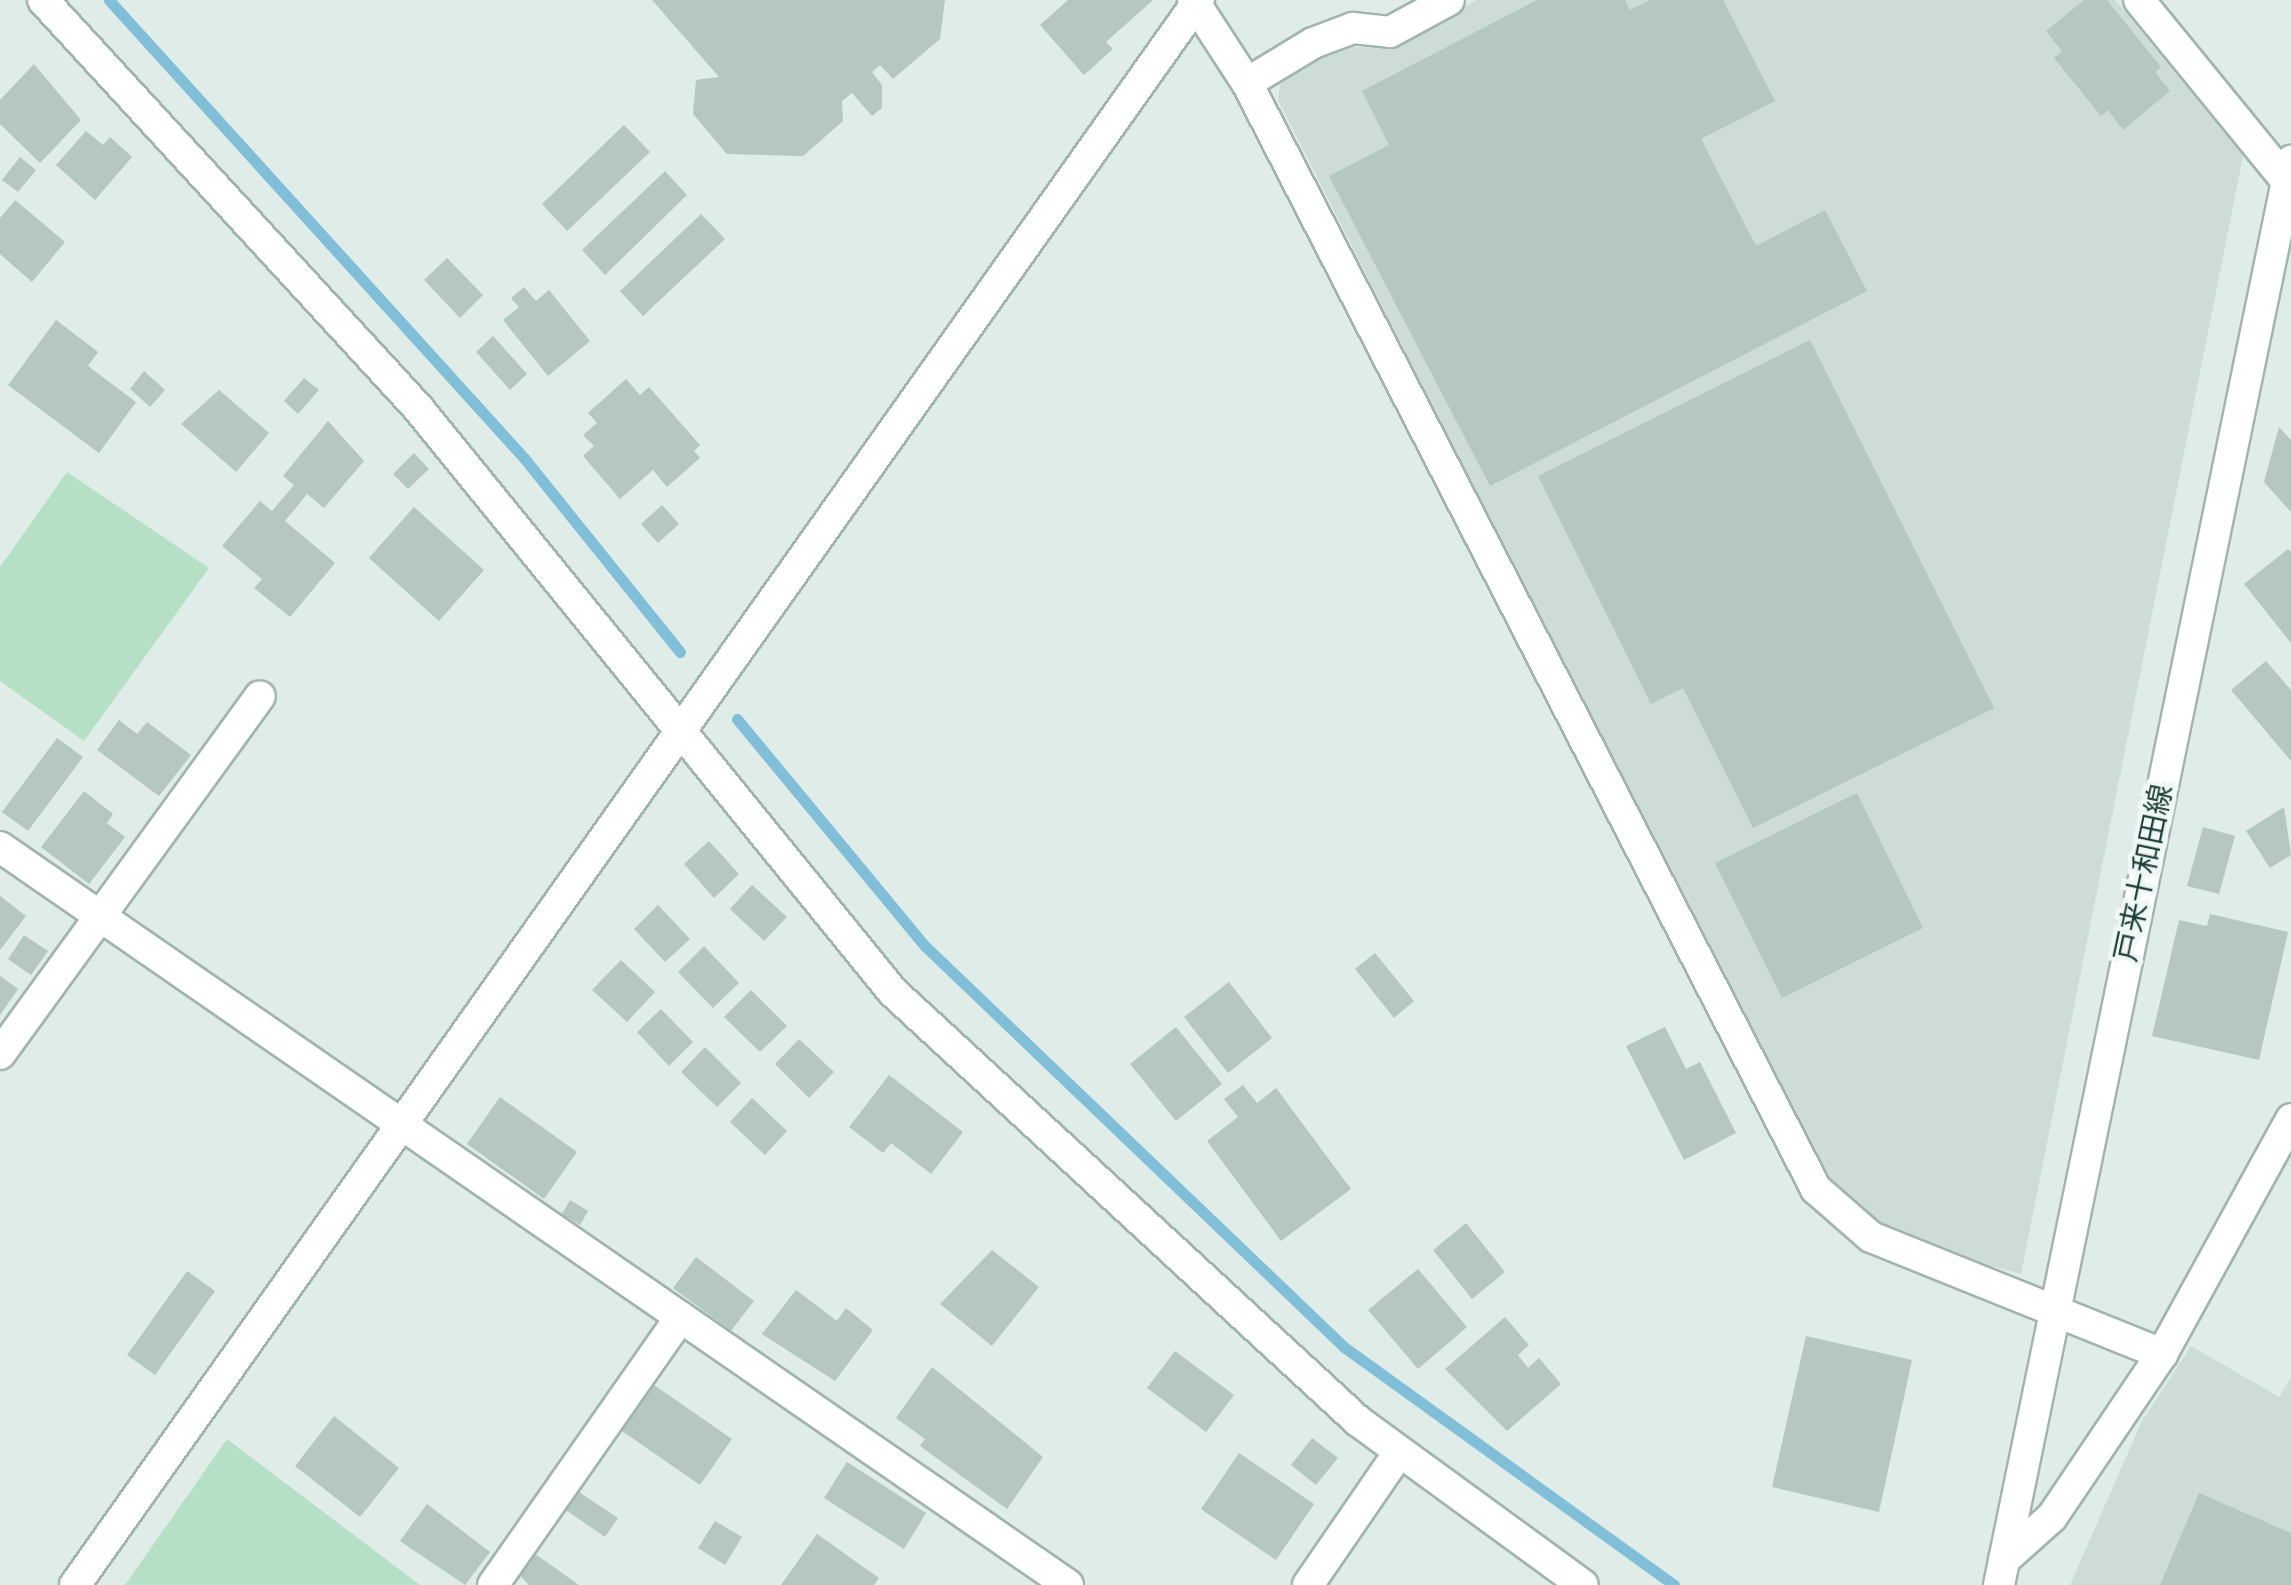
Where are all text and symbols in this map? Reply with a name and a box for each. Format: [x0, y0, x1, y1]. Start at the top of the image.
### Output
street label: 戸来十和田線 [2107, 781, 2179, 965]

